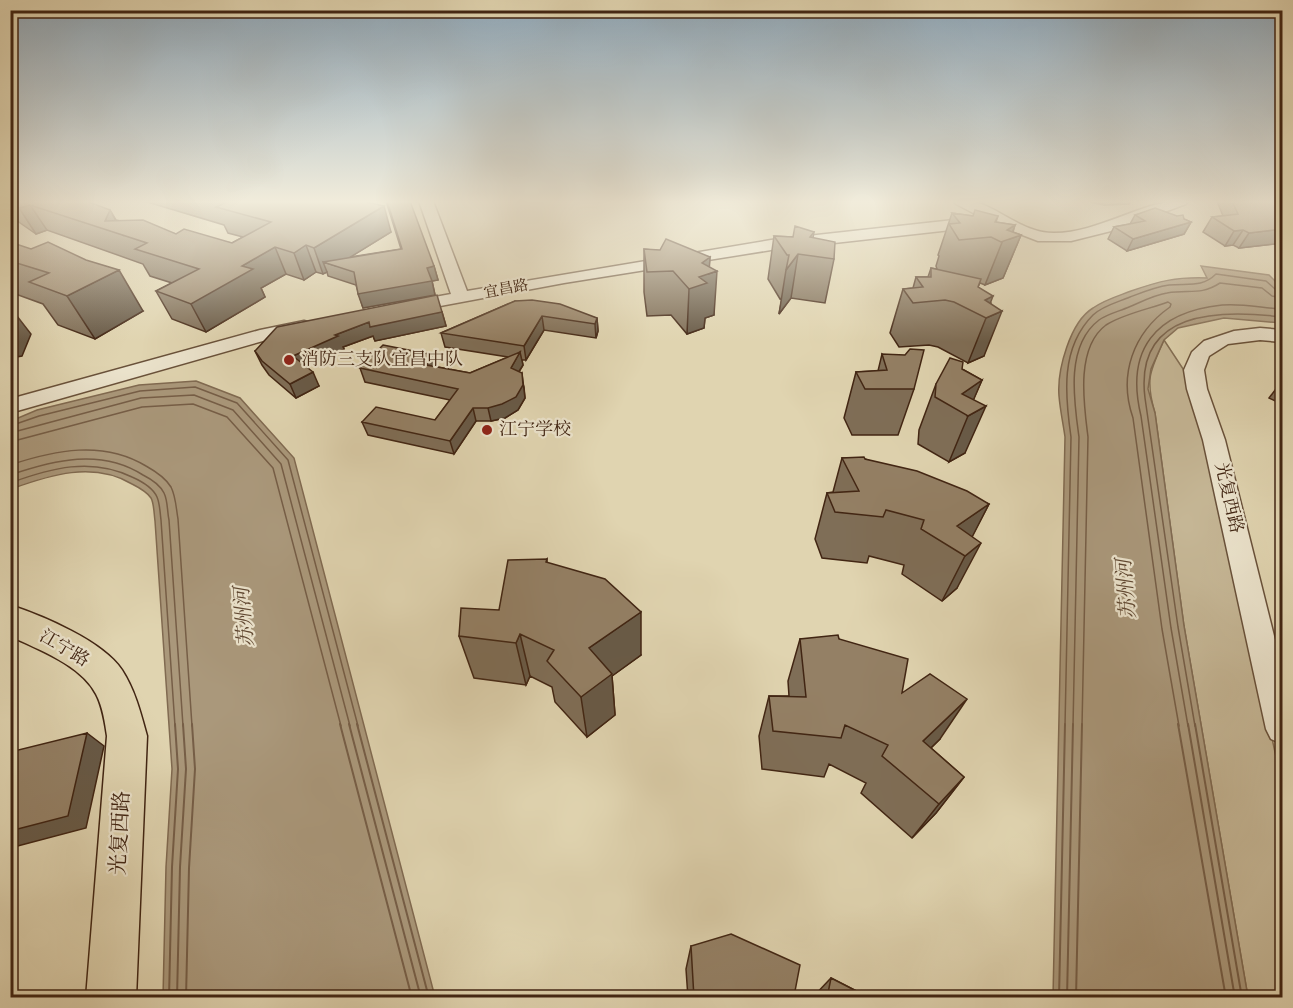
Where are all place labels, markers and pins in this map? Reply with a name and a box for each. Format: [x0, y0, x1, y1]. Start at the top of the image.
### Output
place label: 消防三支队宜昌中队 [301, 349, 463, 372]
marker: 消防三支队宜昌中队 [282, 353, 296, 367]
place label: 江宁学校 [499, 419, 571, 442]
marker: 江宁学校 [480, 423, 494, 437]

